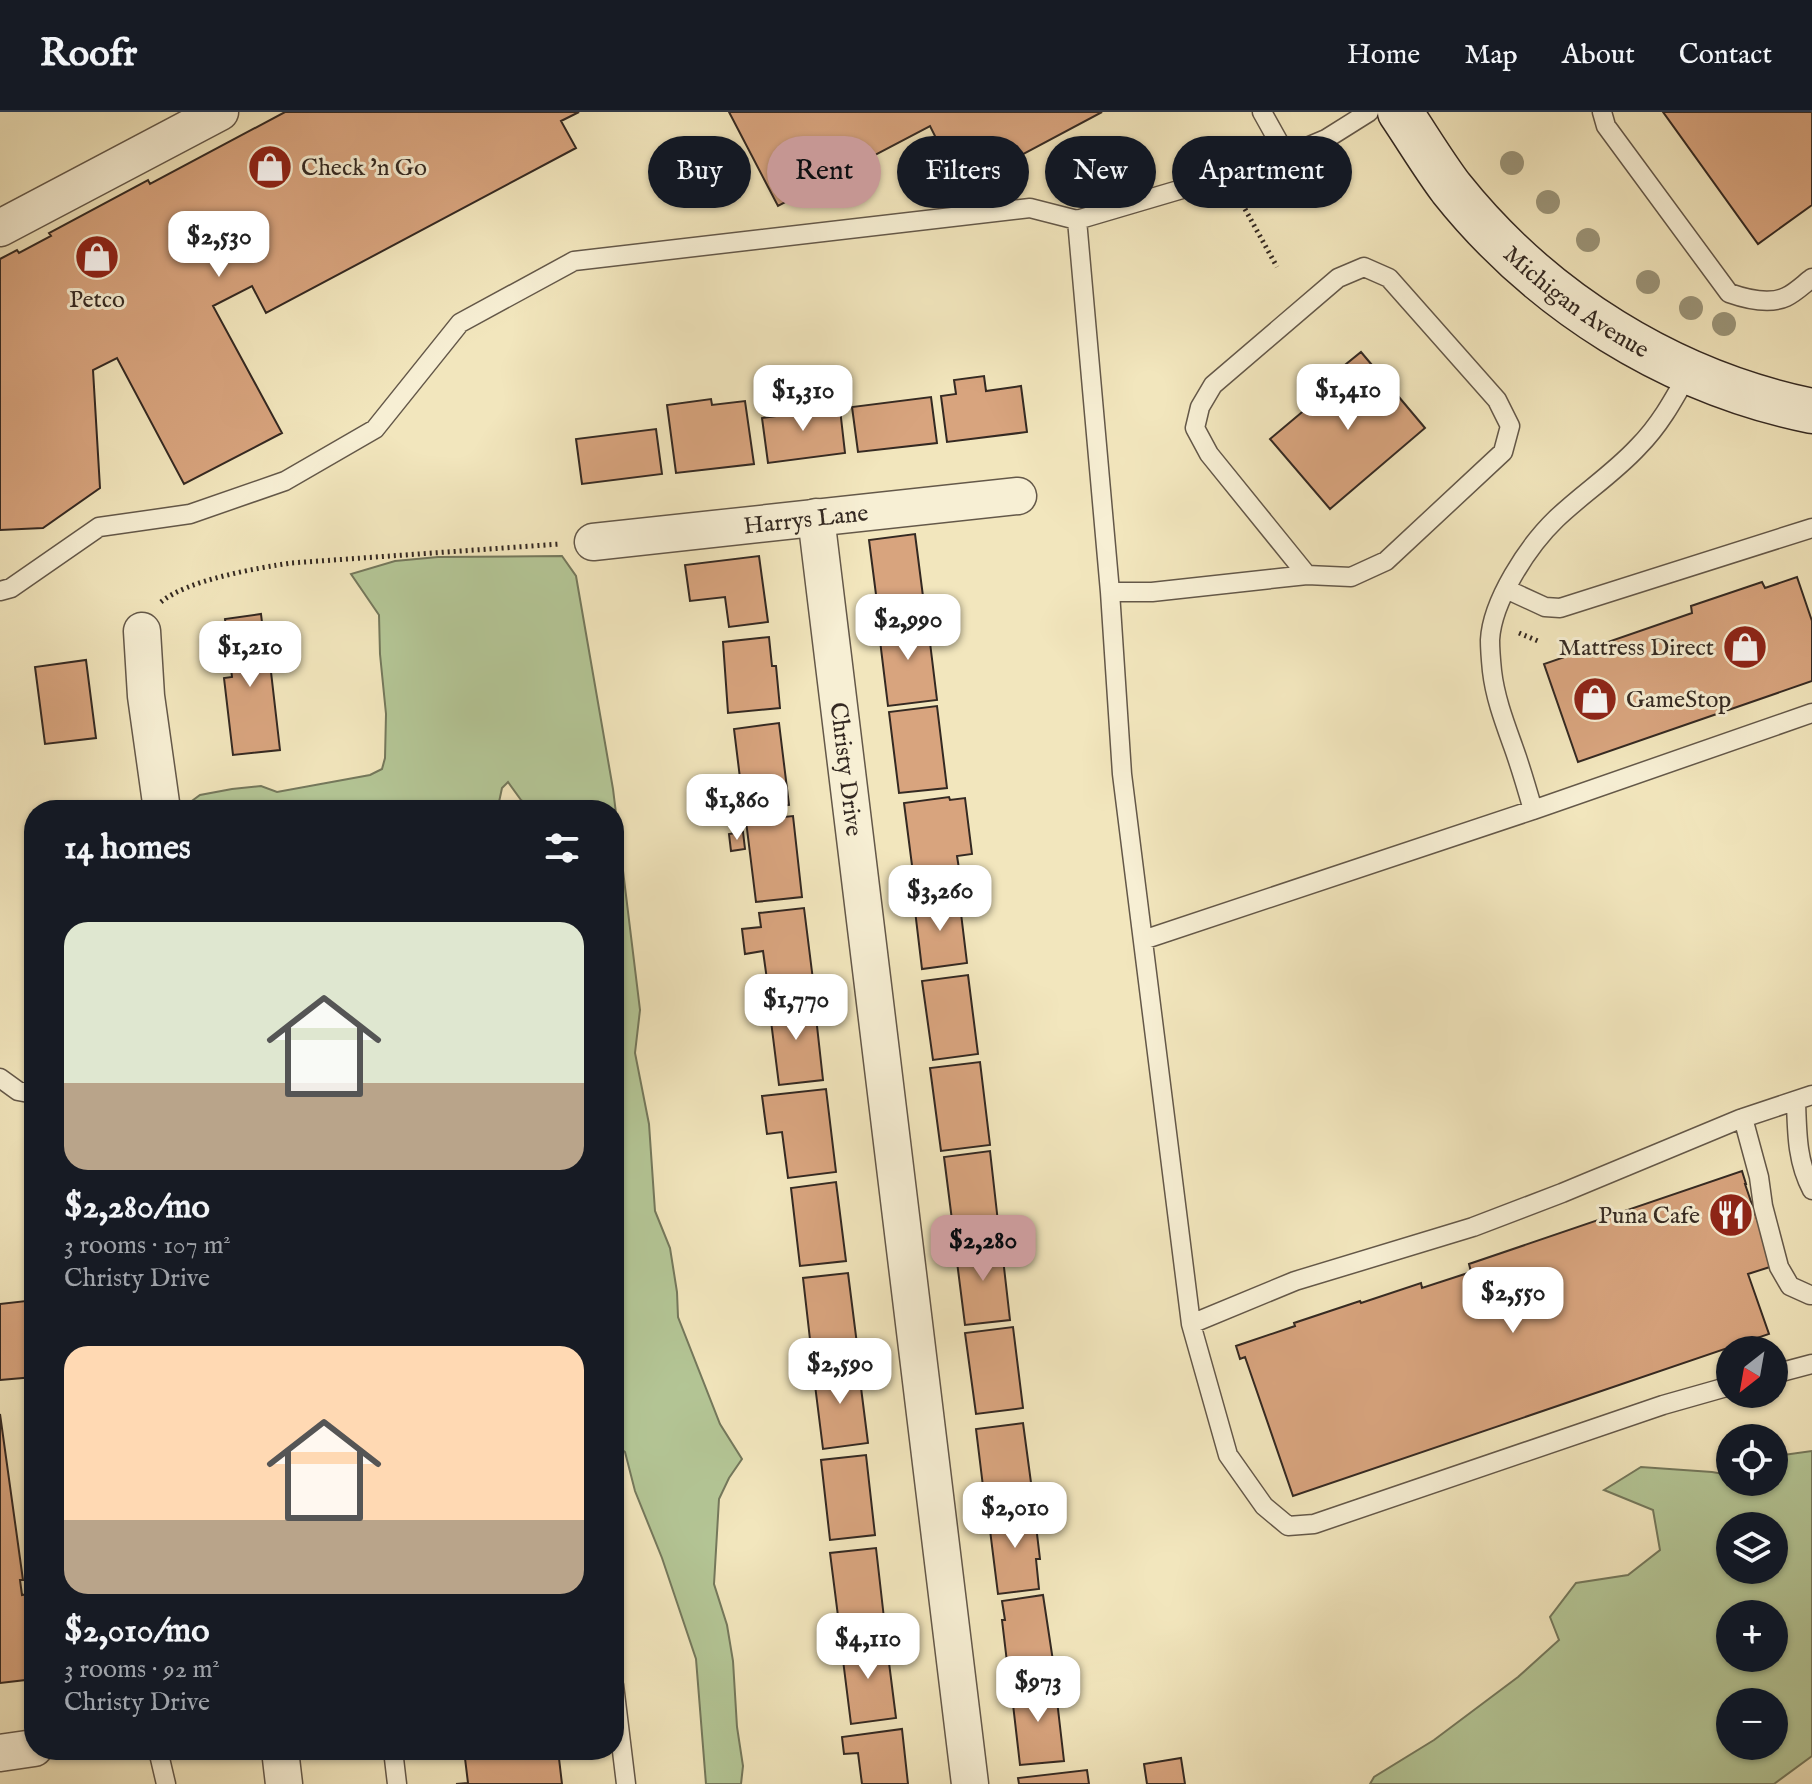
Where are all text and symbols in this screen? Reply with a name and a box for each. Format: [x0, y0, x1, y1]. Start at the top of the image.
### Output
text: Roofr [40, 31, 137, 79]
text: Home [1347, 38, 1420, 73]
text: Map [1464, 38, 1518, 73]
text: About [1562, 38, 1635, 73]
text: Contact [1679, 38, 1772, 73]
chip: Buy [648, 136, 751, 208]
chip: Rent [767, 136, 881, 208]
chip: Filters [897, 136, 1029, 208]
chip: New [1045, 136, 1156, 208]
chip: Apartment [1172, 136, 1352, 208]
shop icon: Check 'n Go [246, 143, 294, 191]
place label: Check 'n Go [301, 153, 427, 184]
pin: $2,530 [154, 211, 284, 279]
text: $2,530 [186, 220, 252, 253]
shop icon: Petco [73, 233, 121, 281]
street label: Michigan Avenue [1496, 240, 1654, 366]
place label: Petco [69, 285, 125, 316]
pin: $1,410 [1283, 364, 1413, 432]
pin: $1,310 [738, 365, 868, 433]
text: $1,410 [1315, 373, 1381, 406]
text: $1,310 [771, 374, 835, 407]
street label: Harrys Lane [742, 498, 870, 543]
pin: $2,990 [843, 594, 973, 662]
text: $2,990 [874, 603, 943, 636]
pin: $1,210 [185, 621, 315, 689]
shop icon: Mattress Direct [1721, 623, 1769, 671]
text: $1,210 [217, 630, 283, 663]
place label: Mattress Direct [1559, 633, 1714, 664]
shop icon: GameStop [1571, 675, 1619, 723]
place label: GameStop [1626, 685, 1731, 716]
street label: Christy Drive [822, 701, 869, 838]
pin: $1,860 [672, 774, 802, 842]
text: $1,860 [705, 783, 769, 816]
icon: filters [540, 826, 584, 870]
text: 14 homes [64, 827, 191, 870]
pin: $3,260 [875, 865, 1005, 933]
text: $3,260 [907, 874, 973, 907]
icon: home [252, 974, 396, 1118]
pin: $1,770 [731, 974, 861, 1042]
text: $1,770 [763, 983, 829, 1016]
text: $2,280/mo [64, 1186, 210, 1229]
restaurant icon: Puna Cafe [1707, 1191, 1755, 1239]
place label: Puna Cafe [1598, 1201, 1700, 1232]
pin: $2,280 [918, 1215, 1048, 1283]
text: $2,280 [949, 1224, 1017, 1257]
text: 3 rooms · 107 m² [64, 1229, 231, 1262]
text: Christy Drive [64, 1262, 210, 1295]
pin: $2,550 [1448, 1267, 1578, 1335]
text: $2,550 [1480, 1276, 1546, 1309]
north arrow [1716, 1336, 1788, 1408]
map controls [1716, 1336, 1788, 1760]
pin: $2,590 [775, 1338, 905, 1406]
text: $2,590 [806, 1347, 874, 1380]
icon: home [252, 1398, 396, 1542]
button: locate [1716, 1424, 1788, 1496]
pin: $2,010 [950, 1482, 1080, 1550]
text: $2,010 [981, 1491, 1049, 1524]
button: layers [1716, 1512, 1788, 1584]
button: + [1716, 1600, 1788, 1672]
text: $2,010/mo [64, 1610, 210, 1653]
pin: $4,110 [803, 1613, 933, 1681]
text: $4,110 [835, 1622, 901, 1655]
text: 3 rooms · 92 m² [64, 1653, 220, 1686]
pin: $973 [991, 1656, 1085, 1724]
text: $973 [1014, 1665, 1062, 1698]
text: Christy Drive [64, 1686, 210, 1719]
button: − [1716, 1688, 1788, 1760]

